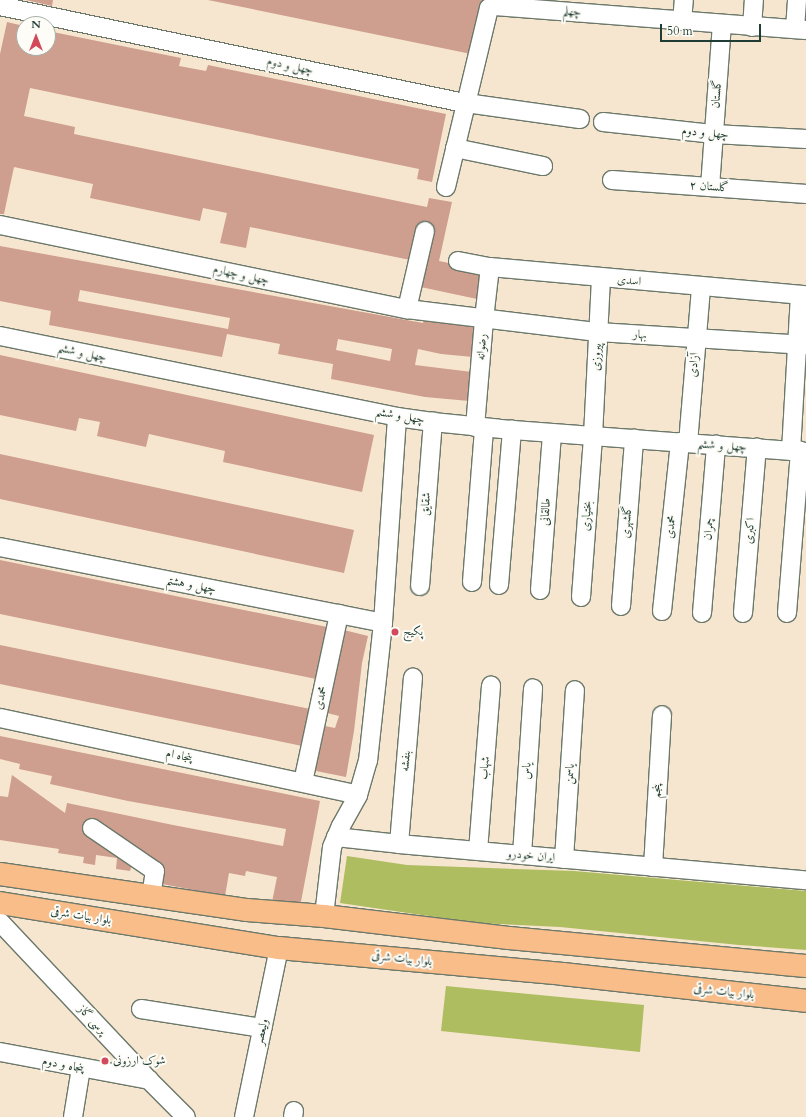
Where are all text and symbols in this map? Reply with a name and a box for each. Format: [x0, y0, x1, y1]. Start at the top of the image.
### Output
street label: چهلم [562, 4, 582, 20]
north arrow [16, 16, 56, 56]
scale bar [662, 16, 763, 42]
text: N [31, 17, 41, 32]
text: 50 m [667, 23, 693, 39]
street label: چهل و دوم [265, 54, 315, 78]
street label: گلستان [709, 79, 725, 109]
street label: چهل و دوم [681, 124, 729, 142]
street label: گلستان ۲ [689, 178, 729, 196]
street label: چهل و چهارم [212, 262, 270, 288]
street label: اسدی [616, 273, 642, 289]
street label: بهار [633, 327, 647, 343]
street label: رضوانه [474, 333, 490, 361]
street label: چهل و ششم [56, 341, 108, 365]
street label: پیروزی [589, 343, 605, 371]
street label: آزادی [686, 352, 702, 378]
street label: چهل و ششم [374, 405, 426, 427]
street label: چهل و ششم [697, 437, 747, 455]
street label: شقایق [418, 492, 434, 516]
street label: طالقانی [538, 498, 554, 526]
street label: بختیاری [579, 500, 595, 532]
street label: گلشهری [619, 505, 635, 539]
street label: محمدی [663, 515, 679, 539]
street label: چمران [701, 517, 717, 541]
street label: اکبری [742, 517, 758, 545]
street label: چهل و هشتم [165, 573, 217, 597]
place label: پکیج [403, 625, 423, 639]
marker: پکیج [390, 627, 400, 637]
street label: محمدی [312, 685, 330, 711]
street label: پنجاه ام [165, 746, 193, 766]
street label: بنفشه [398, 750, 414, 772]
street label: شهاب [477, 756, 493, 780]
street label: یاس [519, 762, 535, 780]
street label: یاسمن [562, 763, 578, 785]
street label: پنجم [649, 783, 665, 799]
street label: ایران خودرو [506, 847, 556, 865]
street label: بلوار بیات شرقی [50, 904, 112, 928]
street label: بلوار بیات شرقی [371, 949, 433, 969]
street label: بلوار بیات شرقی [693, 982, 755, 1002]
street label: پرسی گاز [74, 1002, 110, 1038]
street label: ولیعصر [252, 1017, 272, 1047]
street label: پنجاه و دوم [41, 1054, 85, 1076]
place label: شوک ارزونی [113, 1054, 166, 1068]
marker: شوک ارزونی [100, 1056, 110, 1066]

